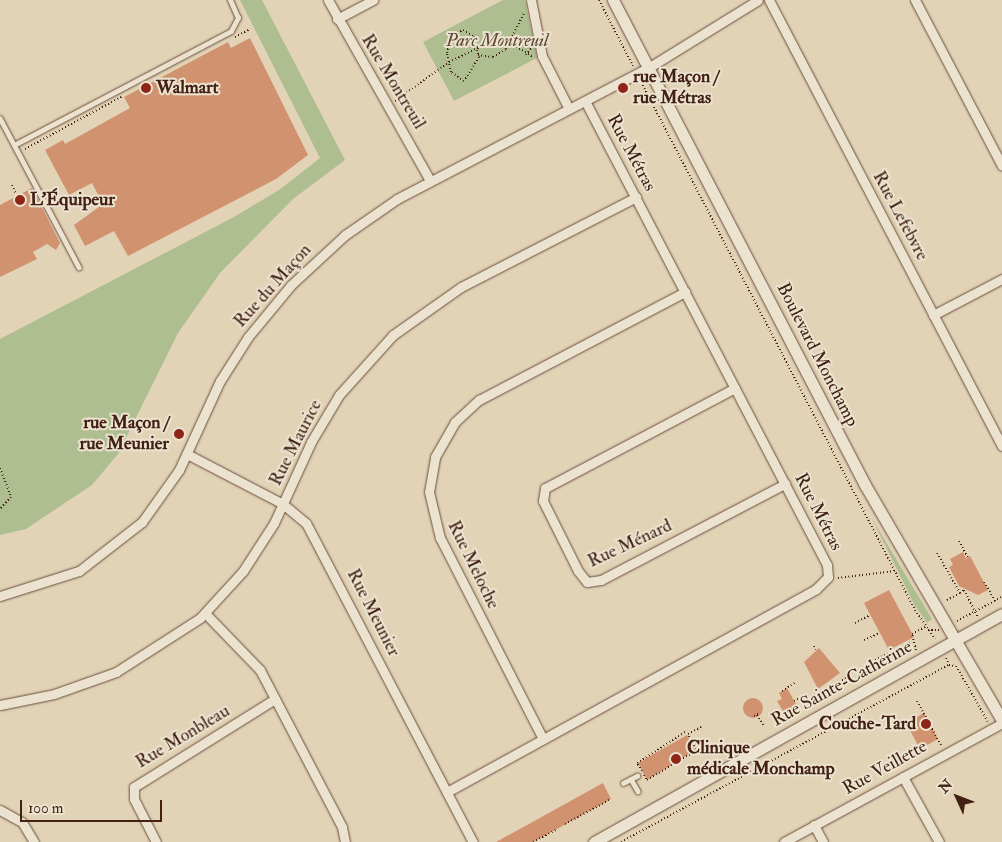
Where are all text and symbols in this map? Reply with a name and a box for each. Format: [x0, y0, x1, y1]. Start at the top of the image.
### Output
park label: Parc Montreuil [446, 30, 548, 52]
street label: Rue Montreuil [356, 31, 430, 133]
place label: rue Maçon / rue Métras [633, 67, 719, 110]
place label: Walmart [156, 77, 219, 99]
marker: Walmart [140, 82, 152, 94]
marker: rue Maçon / rue Métras [617, 82, 629, 94]
street label: Rue Métras [602, 111, 660, 195]
street label: Rue Lefebvre [868, 168, 932, 264]
place label: L'Équipeur [30, 189, 115, 211]
marker: L'Équipeur [14, 194, 26, 206]
street label: Rue du Maçon [230, 240, 316, 332]
street label: Boulevard Monchamp [771, 280, 863, 430]
street label: Rue Maurice [265, 396, 327, 490]
place label: rue Maçon / rue Meunier [79, 413, 169, 456]
marker: rue Maçon / rue Meunier [173, 428, 185, 440]
street label: Rue Métras [789, 470, 847, 554]
street label: Rue Ménard [585, 515, 675, 573]
street label: Rue Meloche [442, 517, 504, 613]
street label: Rue Meunier [342, 566, 404, 660]
street label: Rue Sainte-Catherine [768, 636, 916, 732]
street label: Rue Monbleau [132, 701, 234, 773]
place label: Couche-Tard [819, 713, 916, 735]
marker: Couche-Tard [920, 718, 932, 730]
street label: Rue Veillette [839, 736, 931, 800]
place label: Clinique médicale Monchamp [687, 738, 835, 781]
marker: Clinique médicale Monchamp [669, 752, 683, 766]
north arrow [932, 772, 982, 822]
text: N [935, 776, 956, 797]
scale bar [22, 790, 165, 822]
text: 100 m [28, 799, 63, 818]

